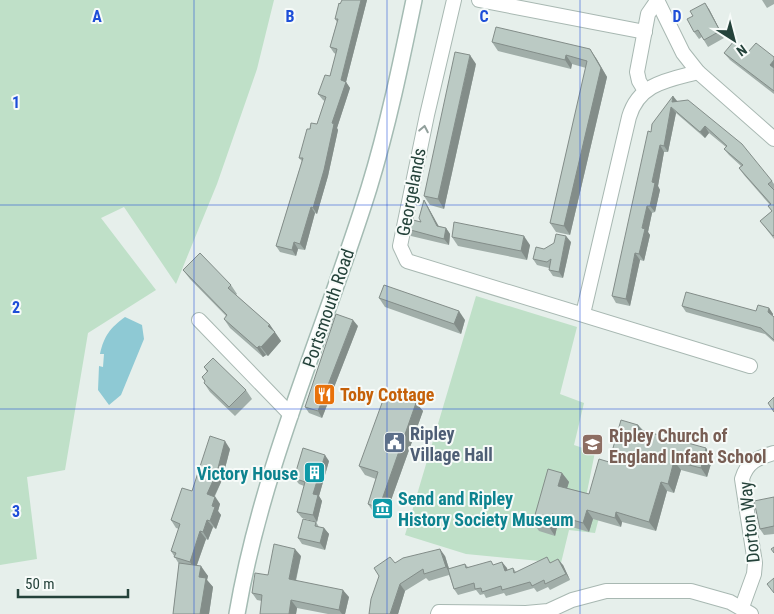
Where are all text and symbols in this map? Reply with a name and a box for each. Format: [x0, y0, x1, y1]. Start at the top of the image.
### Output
text: A [92, 7, 102, 26]
text: B [286, 7, 295, 26]
text: C [479, 7, 489, 26]
text: D [672, 7, 682, 26]
north arrow [709, 15, 759, 65]
text: N [733, 42, 750, 60]
text: 1 [12, 93, 20, 112]
one-way arrow [418, 125, 429, 134]
street label: Georgelands [392, 146, 430, 238]
street label: Portsmouth Road [298, 246, 358, 370]
text: 2 [12, 298, 20, 317]
restaurant icon: Toby Cottage [312, 382, 336, 406]
place label: Toby Cottage [340, 384, 435, 405]
place label: Ripley Village Hall [410, 423, 493, 465]
place label: Ripley Church of England Infant School [609, 425, 767, 467]
public building icon: Ripley Village Hall [382, 431, 406, 455]
school or university icon: Ripley Church of England Infant School [581, 433, 605, 457]
building icon: Victory House [302, 461, 326, 485]
place label: Victory House [197, 463, 298, 484]
street label: Dorton Way [734, 480, 764, 564]
place label: Send and Ripley History Society Museum [398, 488, 574, 530]
museum icon: Send and Ripley History Society Museum [370, 496, 394, 520]
text: 3 [12, 502, 20, 521]
scale bar [18, 566, 128, 598]
text: 50 m [25, 575, 55, 593]

